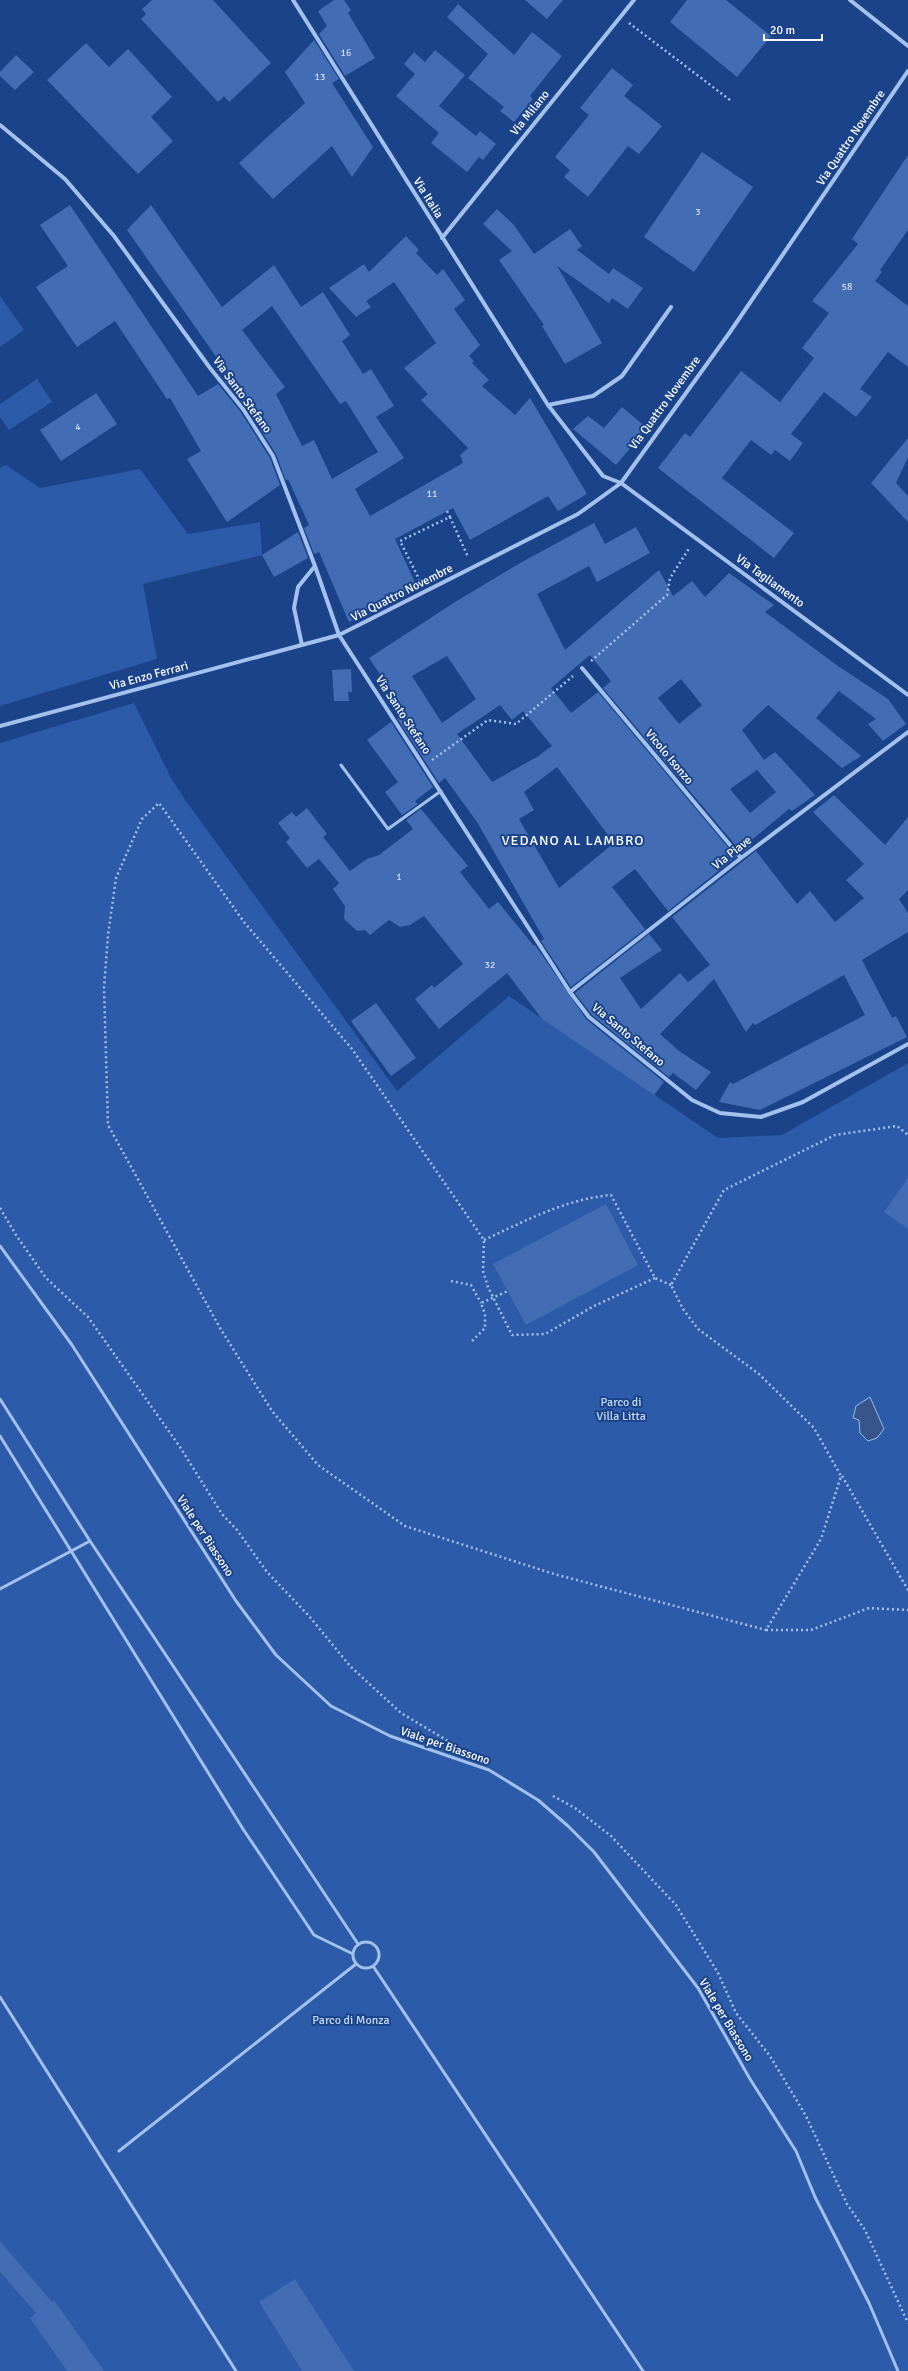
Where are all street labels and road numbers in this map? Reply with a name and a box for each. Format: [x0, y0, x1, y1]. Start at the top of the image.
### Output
street label: Via Milano [507, 87, 553, 139]
street label: Via Quattro Novembre [813, 87, 889, 189]
street label: Via Italia [410, 175, 446, 221]
street label: Via Quattro Novembre [626, 353, 704, 453]
street label: Via Santo Stefano [209, 354, 275, 436]
street label: Via Tagliamento [733, 551, 807, 611]
street label: Via Quattro Novembre [349, 561, 455, 625]
street label: Via Enzo Ferrari [108, 658, 190, 694]
street label: Via Santo Stefano [372, 673, 434, 757]
street label: Vicolo Isonzo [642, 726, 696, 788]
street label: Via Piave [709, 833, 755, 873]
street label: Via Santo Stefano [588, 1000, 668, 1070]
street label: Viale per Biassono [173, 1493, 237, 1579]
street label: Viale per Biassono [398, 1724, 492, 1768]
street label: Viale per Biassono [695, 1976, 757, 2064]

